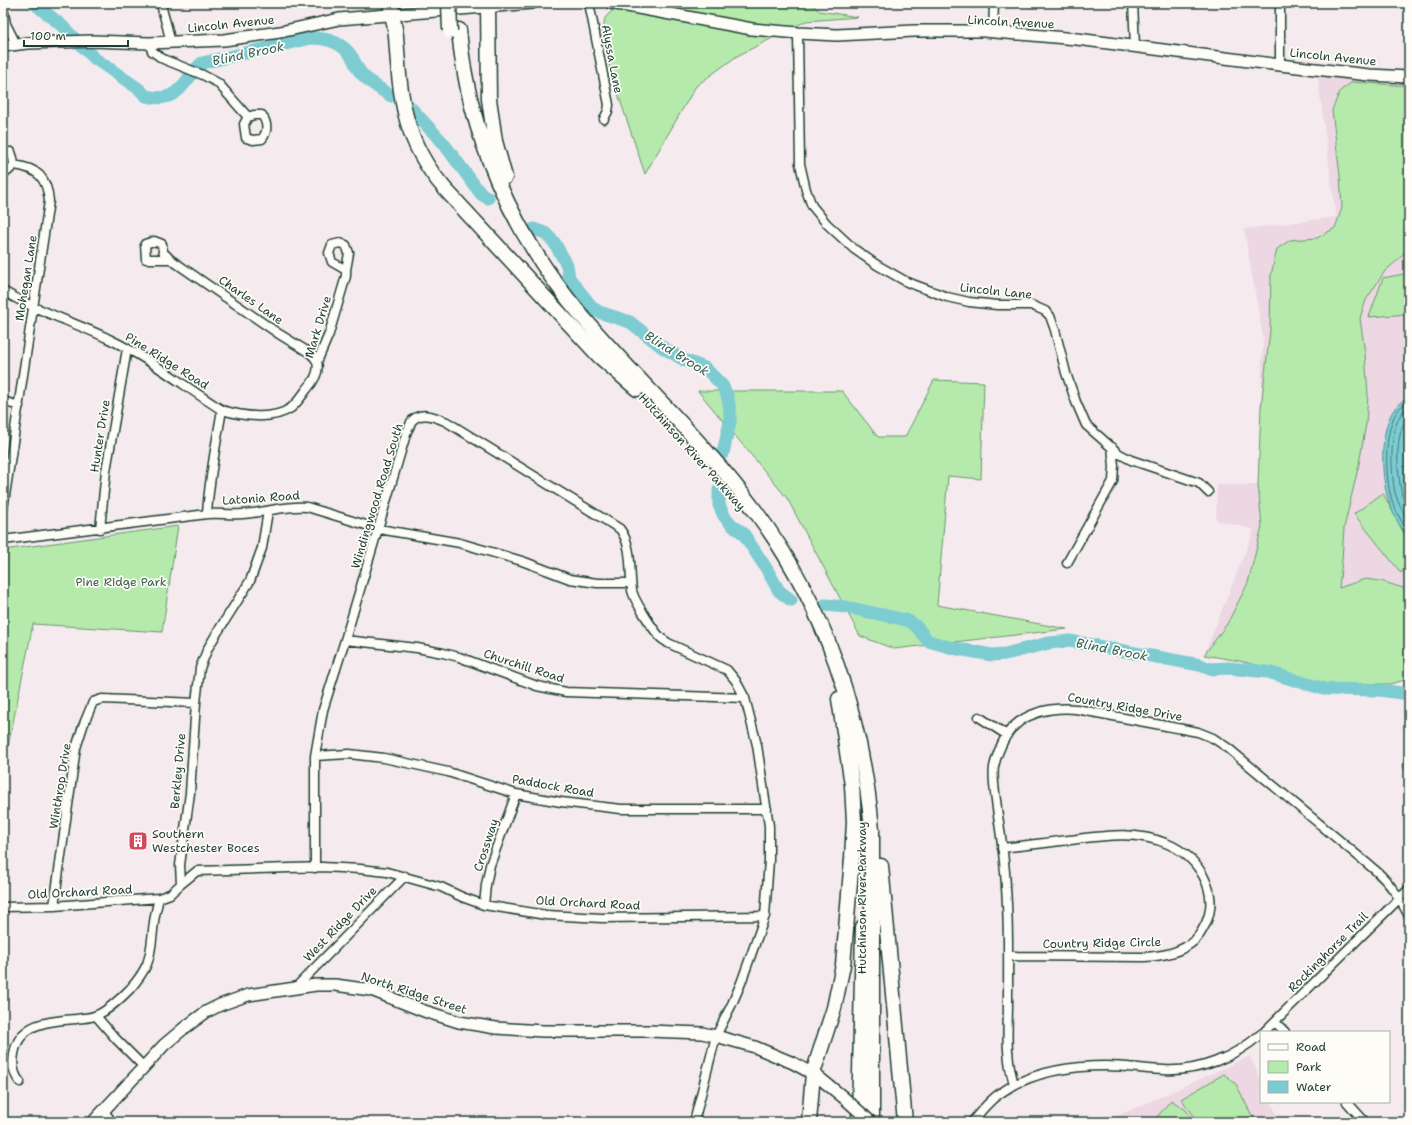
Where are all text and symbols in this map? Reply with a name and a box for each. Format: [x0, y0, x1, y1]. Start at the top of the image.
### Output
street label: Lincoln Avenue [187, 11, 275, 37]
street label: Lincoln Avenue [967, 12, 1055, 32]
scale bar [24, 22, 128, 48]
street label: Alyssa Lane [597, 23, 627, 95]
text: 100 m [30, 28, 66, 44]
water label: Blind Brook [211, 37, 286, 69]
street label: Lincoln Avenue [1289, 44, 1377, 70]
street label: Mohegan Lane [11, 234, 41, 322]
street label: Charles Lane [216, 272, 287, 328]
street label: Lincoln Lane [959, 279, 1033, 303]
street label: Mark Drive [301, 294, 335, 360]
water label: Blind Brook [641, 327, 713, 380]
street label: Pine Ridge Road [122, 329, 212, 393]
street label: Hutchinson River Parkway [635, 390, 749, 514]
street label: Hunter Drive [86, 398, 114, 474]
street label: Windingwood Road South [347, 421, 407, 571]
street label: Latonia Road [222, 487, 301, 509]
park label: Pine Ridge Park [75, 574, 167, 590]
water label: Blind Brook [1074, 634, 1150, 665]
street label: Churchill Road [481, 645, 567, 687]
street label: Country Ridge Drive [1066, 689, 1184, 725]
street label: Berkley Drive [167, 732, 189, 810]
street label: Winthrop Drive [45, 742, 75, 830]
street label: Paddock Road [511, 771, 596, 801]
street label: Crossway [470, 816, 502, 874]
street label: Hutchinson River Parkway [854, 822, 870, 974]
place label: Southern Westchester Boces [152, 826, 260, 856]
building icon: Southern Westchester Boces [127, 830, 149, 852]
street label: Old Orchard Road [27, 881, 133, 903]
street label: West Ridge Drive [300, 883, 380, 965]
street label: Old Orchard Road [535, 892, 641, 914]
street label: Rockinghorse Trail [1284, 908, 1372, 996]
street label: Country Ridge Circle [1043, 934, 1162, 952]
street label: North Ridge Street [359, 968, 469, 1018]
legend [1260, 1031, 1390, 1103]
text: Road [1296, 1039, 1327, 1055]
text: Park [1296, 1059, 1322, 1075]
text: Water [1296, 1079, 1332, 1095]

